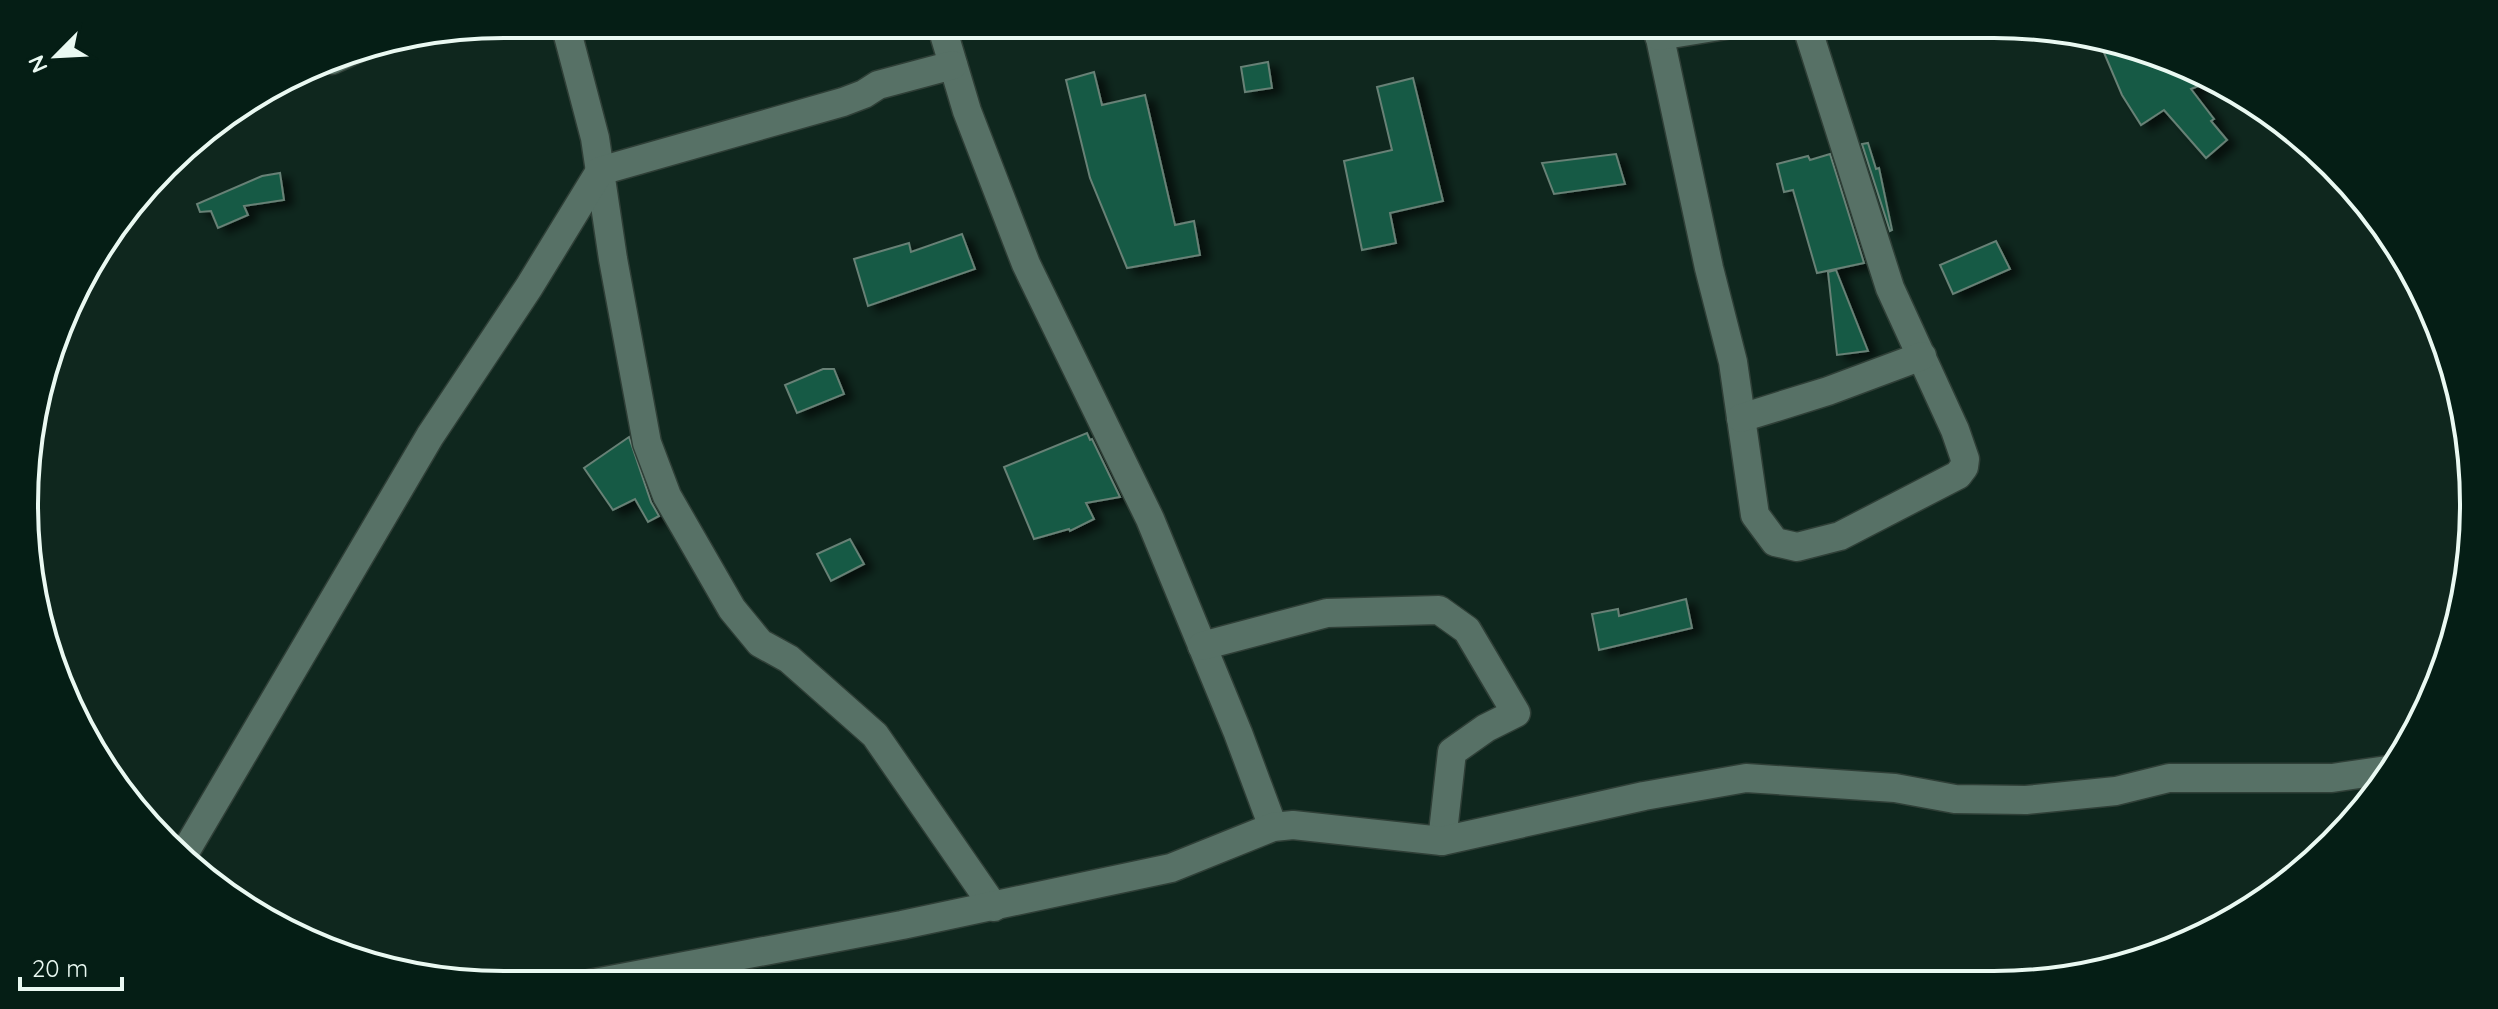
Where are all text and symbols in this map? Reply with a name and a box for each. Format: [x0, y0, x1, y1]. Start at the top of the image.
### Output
north arrow [16, 16, 96, 96]
text: N [22, 51, 54, 77]
scale bar [20, 941, 122, 991]
text: 20 m [32, 953, 88, 983]

